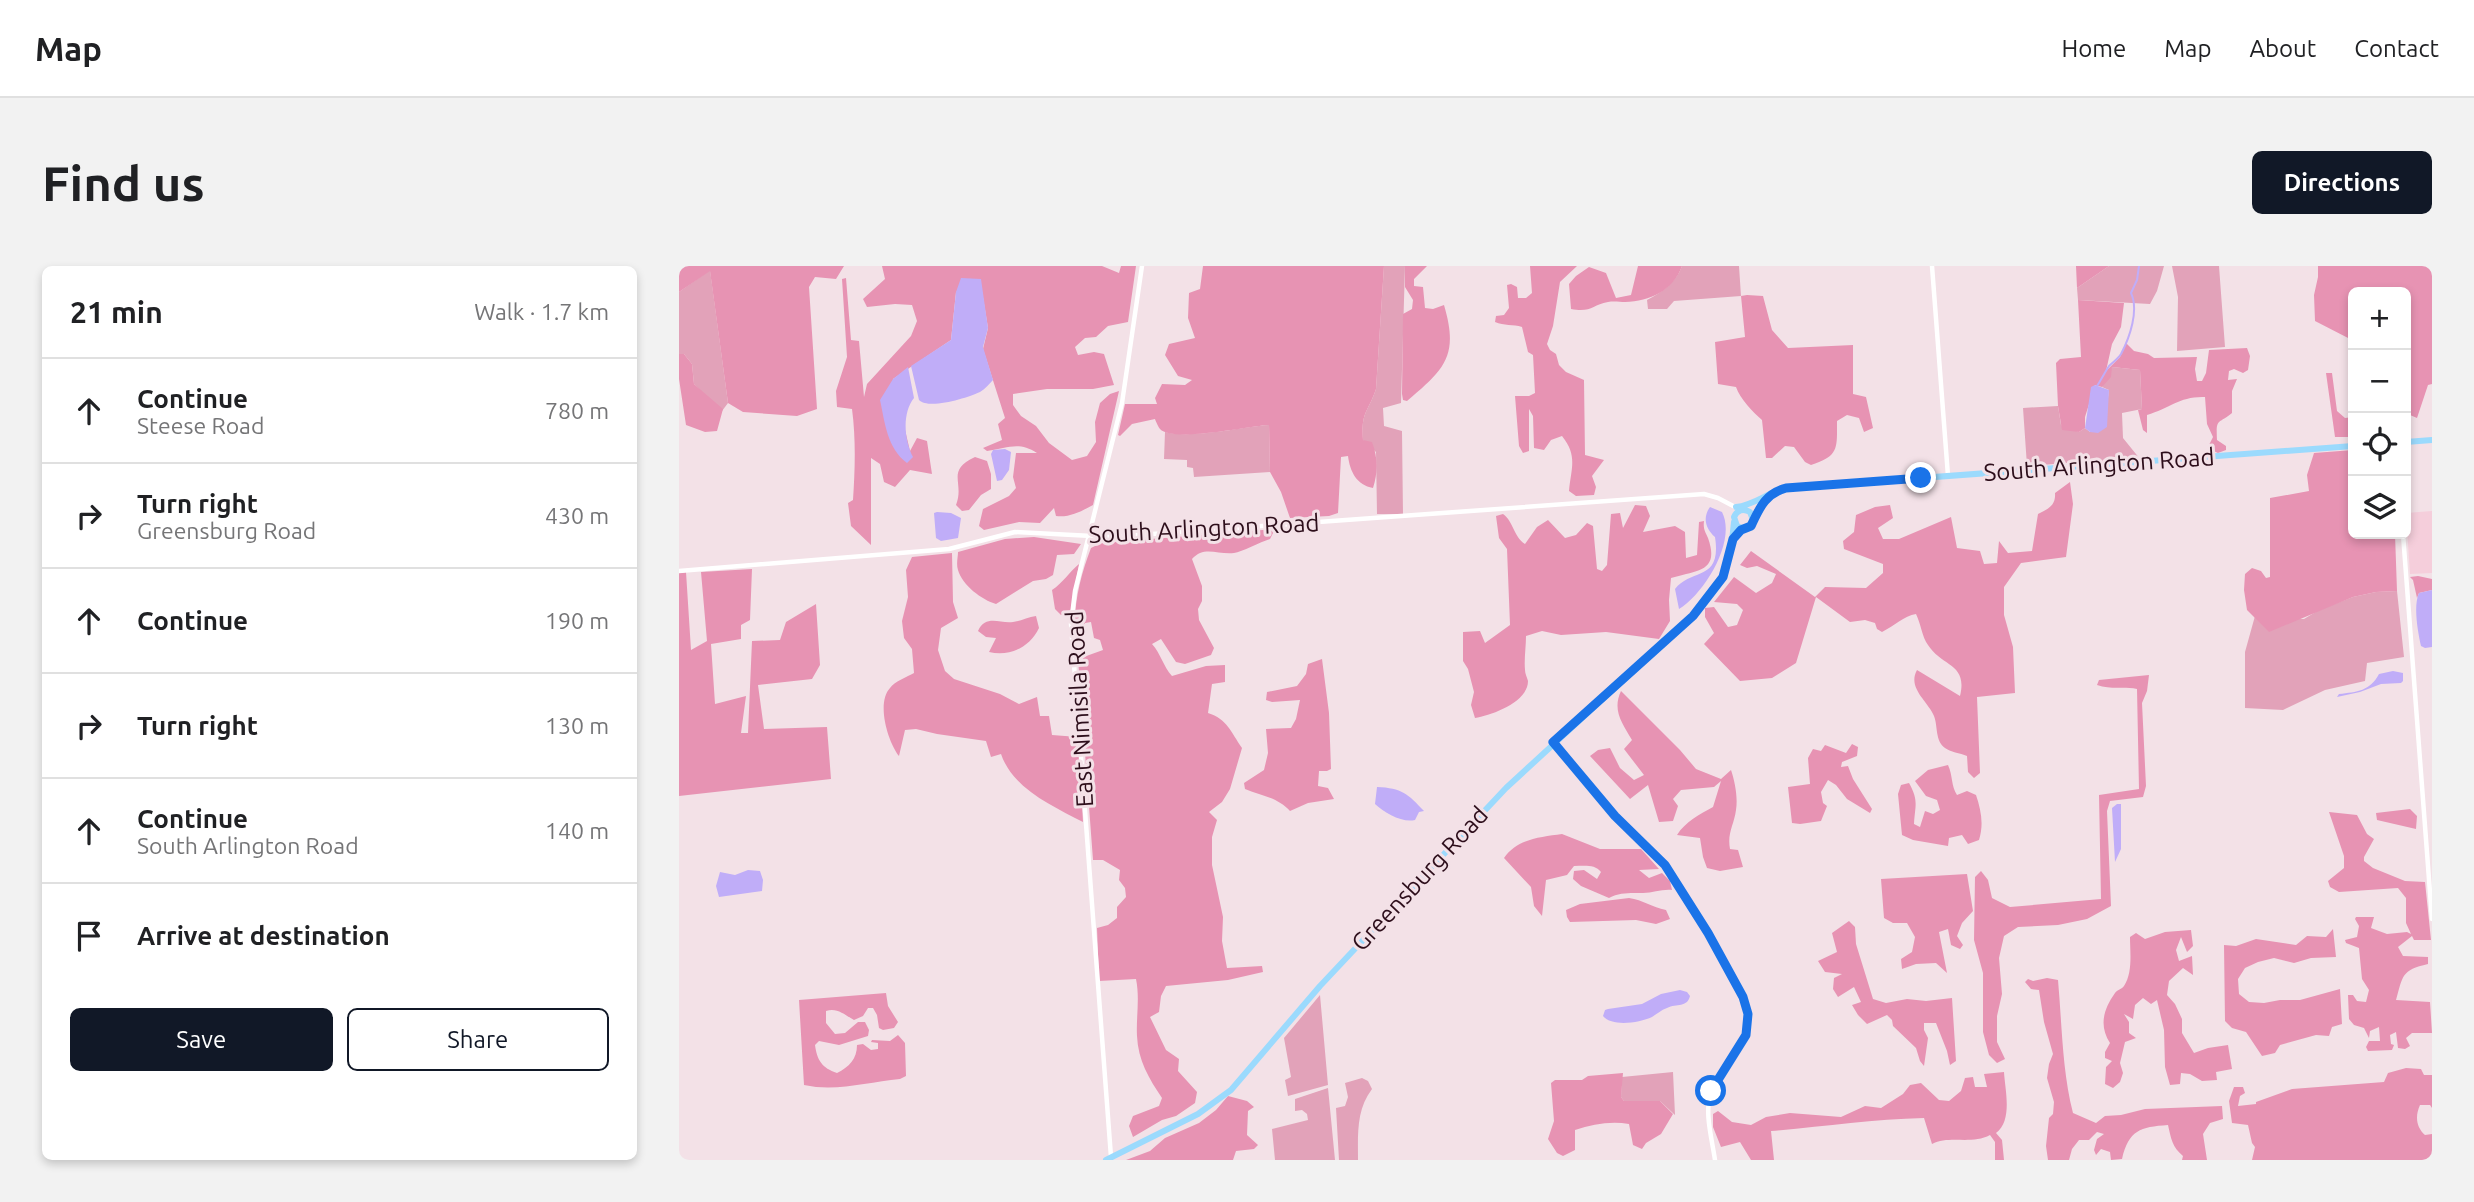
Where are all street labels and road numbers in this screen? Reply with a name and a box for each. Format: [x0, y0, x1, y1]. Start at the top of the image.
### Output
street label: South Arlington Road [1983, 443, 2215, 486]
street label: South Arlington Road [1088, 509, 1320, 548]
street label: East Nimisila Road [1061, 610, 1098, 808]
street label: Greensburg Road [1346, 801, 1493, 956]

